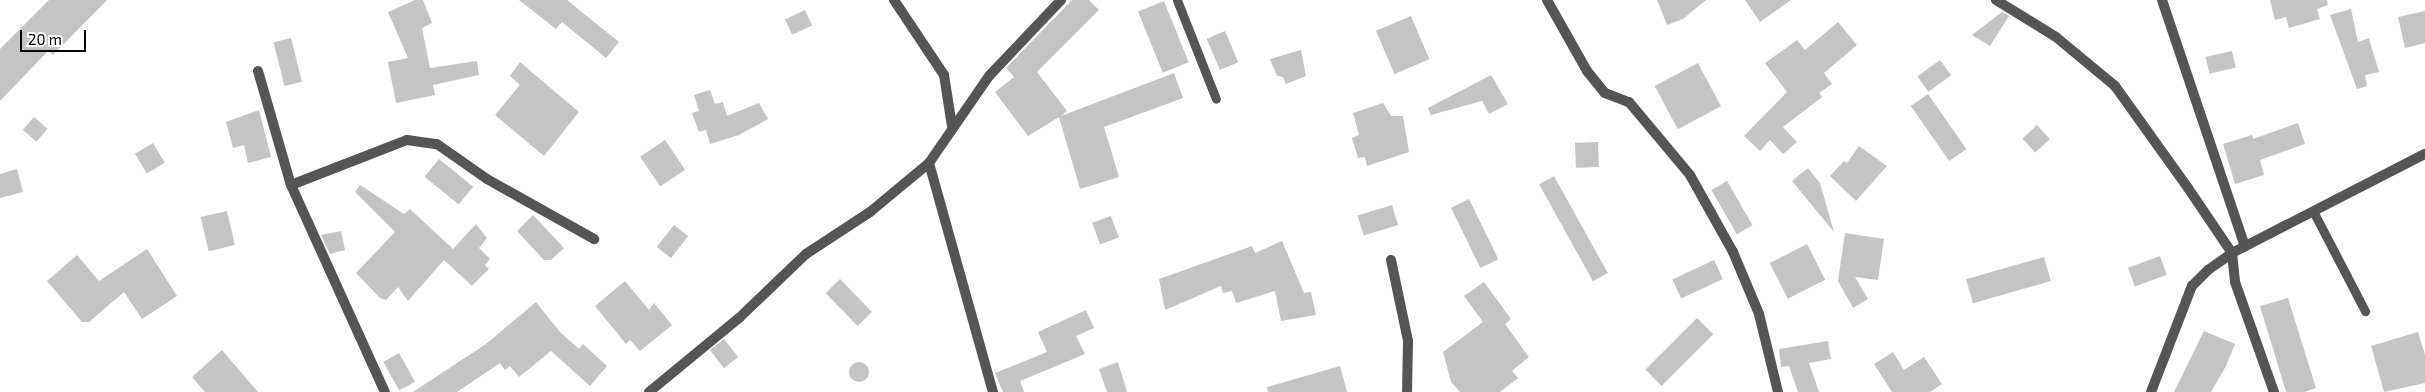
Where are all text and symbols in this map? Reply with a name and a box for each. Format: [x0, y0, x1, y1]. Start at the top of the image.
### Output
scale bar [22, 20, 89, 52]
text: 20 m [28, 30, 62, 48]

